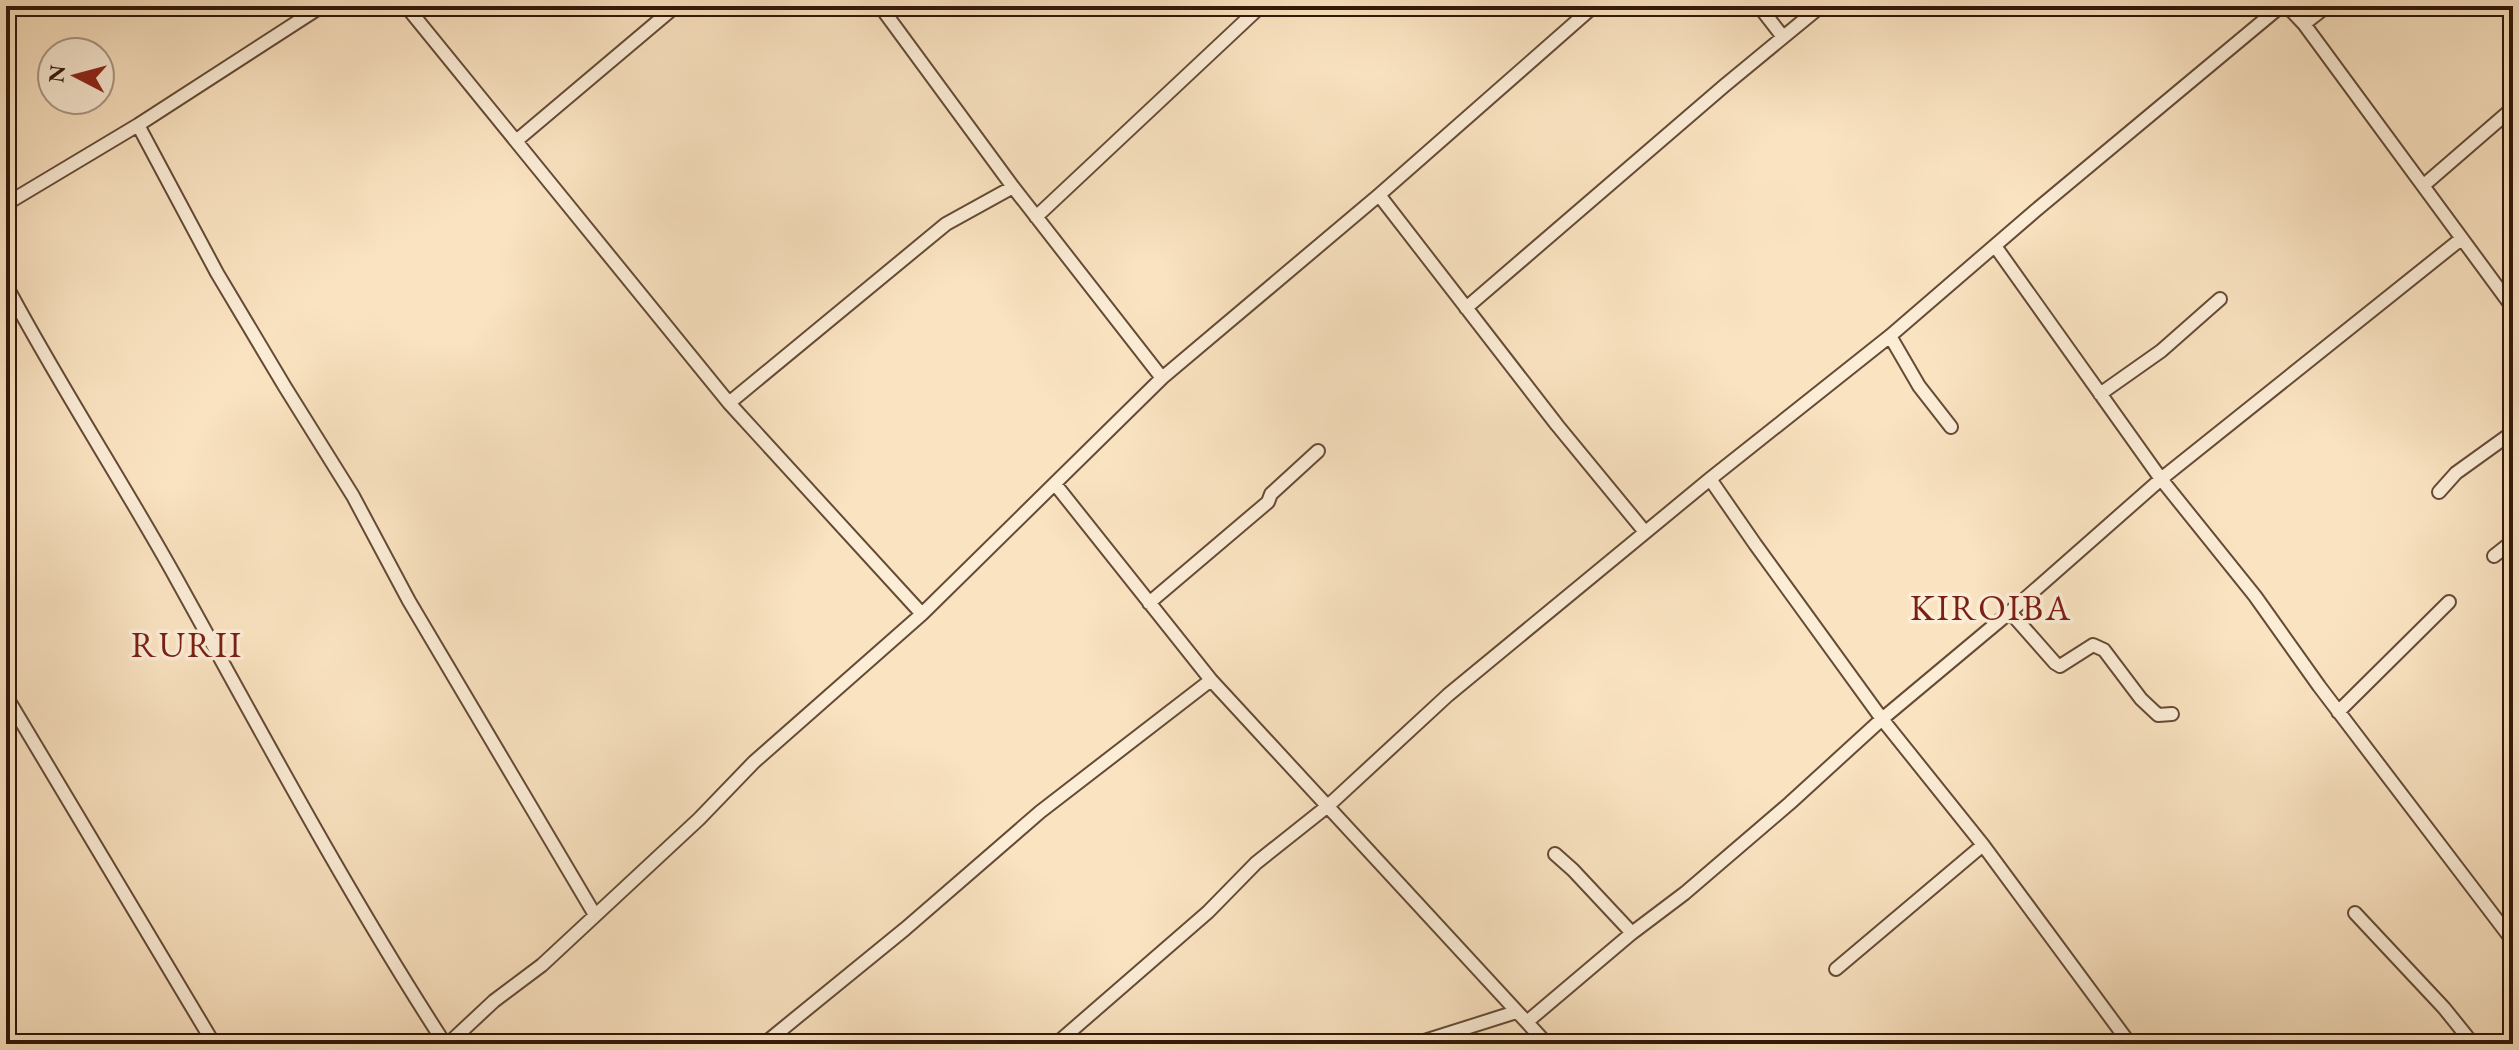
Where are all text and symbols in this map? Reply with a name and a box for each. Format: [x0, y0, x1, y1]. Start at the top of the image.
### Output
north arrow [36, 36, 116, 116]
text: N [41, 63, 72, 84]
district label: KIROIBA [1910, 584, 2072, 631]
district label: RURII [131, 621, 243, 668]

